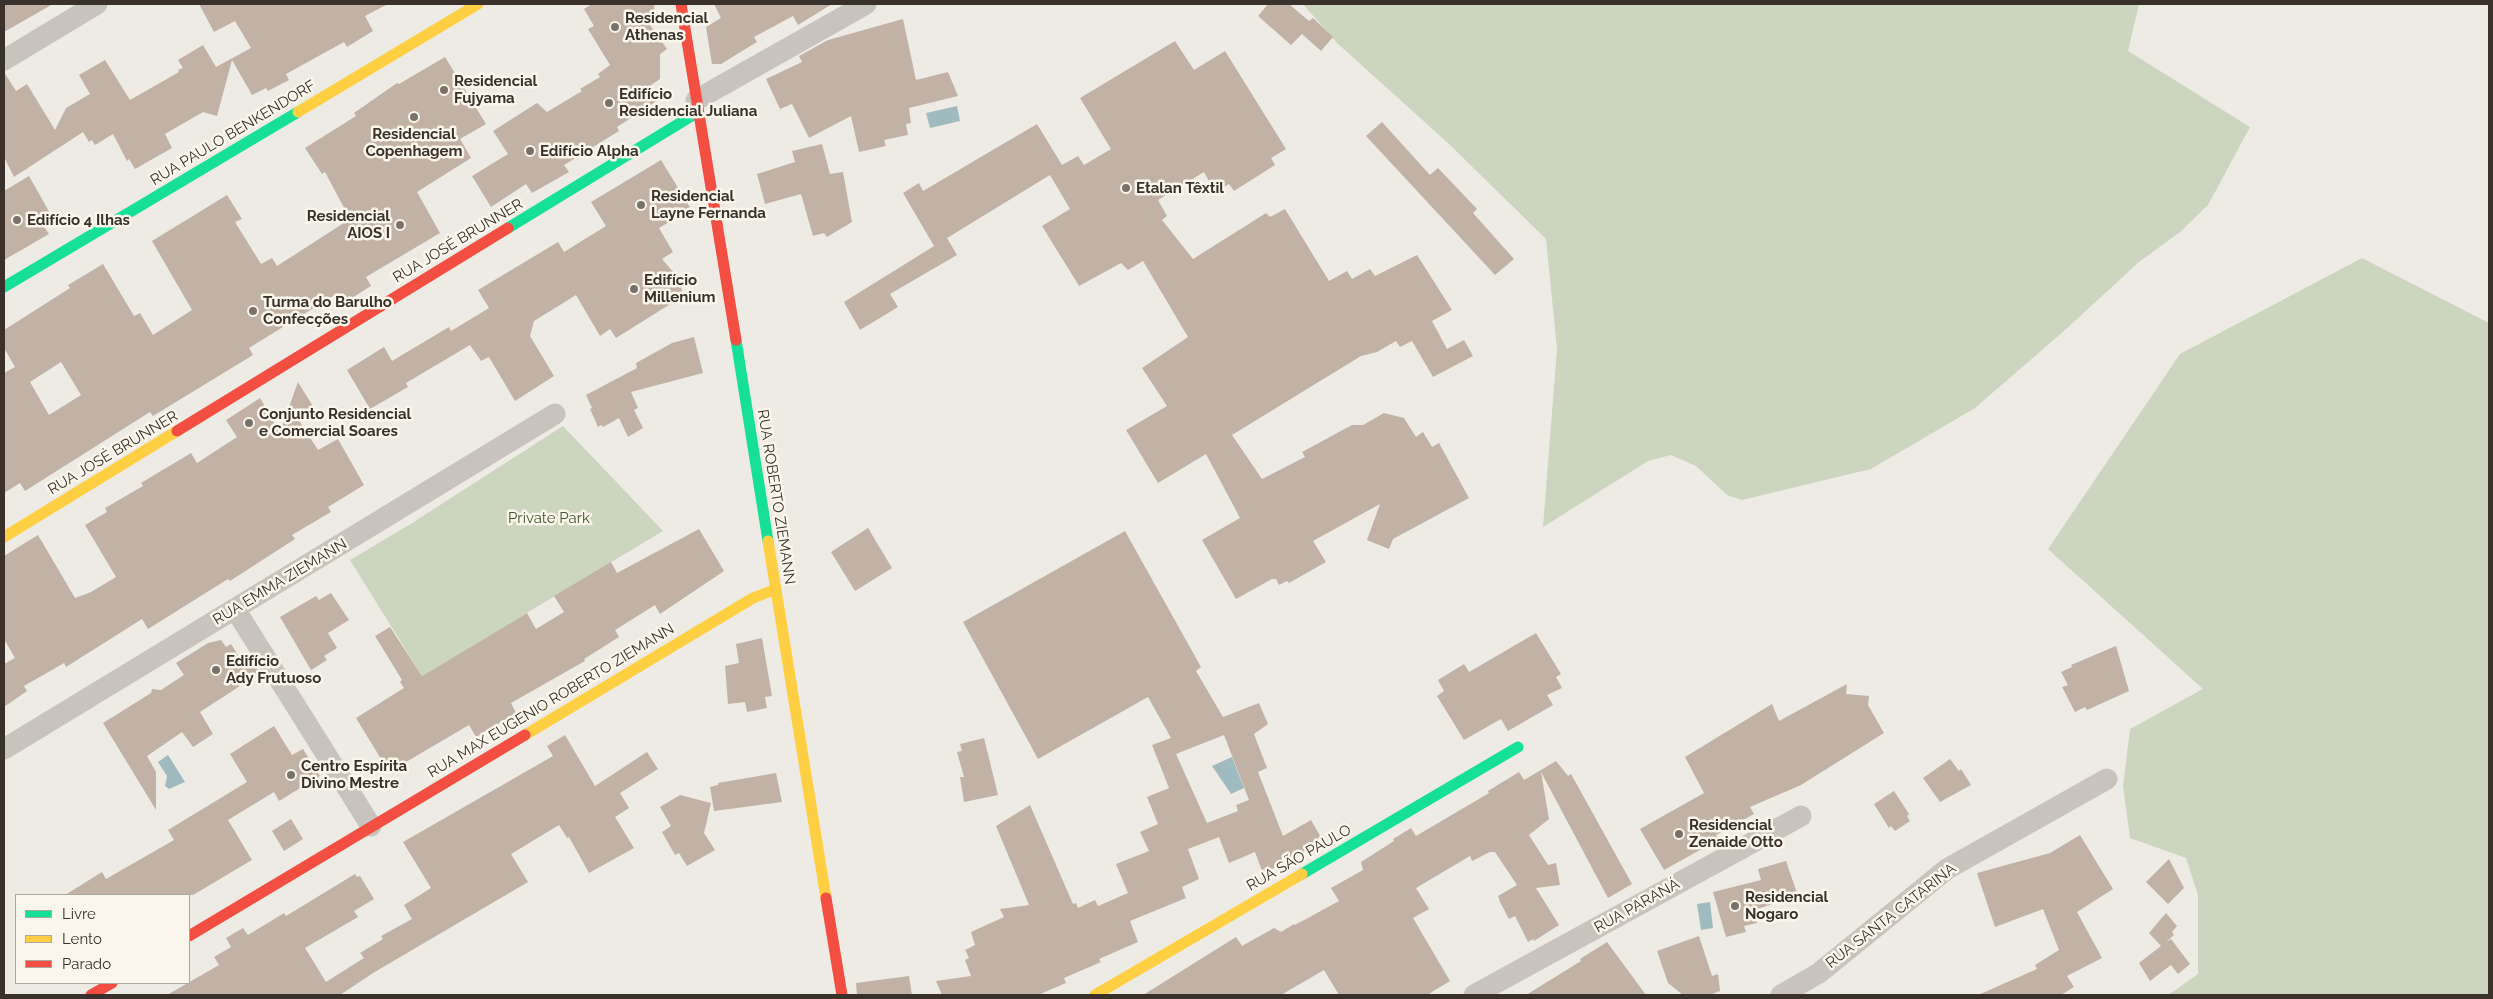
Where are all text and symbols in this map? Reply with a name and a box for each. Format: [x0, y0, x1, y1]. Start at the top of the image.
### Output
place label: Residencial Athenas [625, 9, 708, 44]
marker: Residencial Athenas [609, 21, 621, 33]
place label: Residencial Fujyama [454, 72, 537, 107]
street label: RUA PAULO BENKENDORF [147, 77, 319, 189]
marker: Residencial Fujyama [438, 84, 450, 96]
place label: Edifício Residencial Juliana [619, 85, 757, 120]
marker: Edifício Residencial Juliana [603, 97, 615, 109]
marker: Residencial Copenhagem [408, 111, 420, 123]
place label: Residencial Copenhagem [365, 125, 463, 160]
place label: Edifício Alpha [540, 142, 639, 160]
marker: Edifício Alpha [524, 145, 536, 157]
place label: Etalan Têxtil [1136, 179, 1224, 197]
marker: Etalan Têxtil [1120, 182, 1132, 194]
place label: Residencial Layne Fernanda [651, 187, 766, 222]
street label: RUA JOSÉ BRUNNER [390, 195, 526, 287]
marker: Residencial Layne Fernanda [635, 199, 647, 211]
place label: Residencial AIOS I [307, 207, 390, 242]
place label: Edifício 4 Ilhas [27, 211, 130, 229]
marker: Edifício 4 Ilhas [11, 214, 23, 226]
marker: Residencial AIOS I [394, 219, 406, 231]
place label: Edifício Millenium [644, 271, 715, 306]
marker: Edifício Millenium [628, 283, 640, 295]
place label: Turma do Barulho Confecções [263, 293, 392, 328]
marker: Turma do Barulho Confecções [247, 305, 259, 317]
place label: Conjunto Residencial e Comercial Soares [259, 405, 411, 440]
street label: RUA JOSÉ BRUNNER [45, 407, 181, 499]
street label: RUA ROBERTO ZIEMANN [753, 408, 799, 586]
marker: Conjunto Residencial e Comercial Soares [243, 417, 255, 429]
park label: Private Park [508, 509, 590, 527]
street label: RUA EMMA ZIEMANN [210, 535, 350, 629]
street label: RUA MAX EUGENIO ROBERTO ZIEMANN [424, 620, 678, 782]
place label: Edifício Ady Frutuoso [226, 652, 321, 687]
marker: Edifício Ady Frutuoso [210, 664, 222, 676]
place label: Centro Espírita Divino Mestre [301, 757, 407, 792]
marker: Centro Espírita Divino Mestre [285, 769, 297, 781]
place label: Residencial Zenaide Otto [1689, 816, 1783, 851]
street label: RUA SÃO PAULO [1244, 821, 1354, 895]
marker: Residencial Zenaide Otto [1673, 828, 1685, 840]
street label: RUA SANTA CATARINA [1822, 860, 1960, 972]
street label: RUA PARANÁ [1591, 875, 1683, 937]
place label: Residencial Nogaro [1745, 888, 1828, 923]
legend [15, 894, 190, 984]
marker: Residencial Nogaro [1729, 900, 1741, 912]
text: Livre [62, 905, 96, 923]
text: Lento [62, 930, 102, 948]
text: Parado [62, 955, 111, 973]

